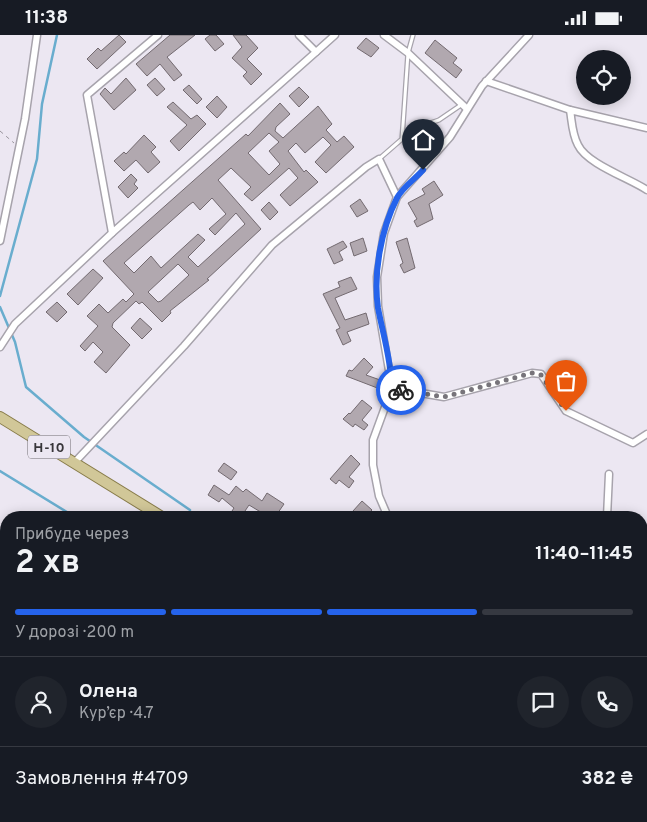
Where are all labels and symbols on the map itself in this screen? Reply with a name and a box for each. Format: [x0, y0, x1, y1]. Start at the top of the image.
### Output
pin [402, 119, 444, 170]
pin [545, 360, 587, 411]
courier [376, 365, 426, 415]
road number: Н-10 [28, 436, 70, 459]

